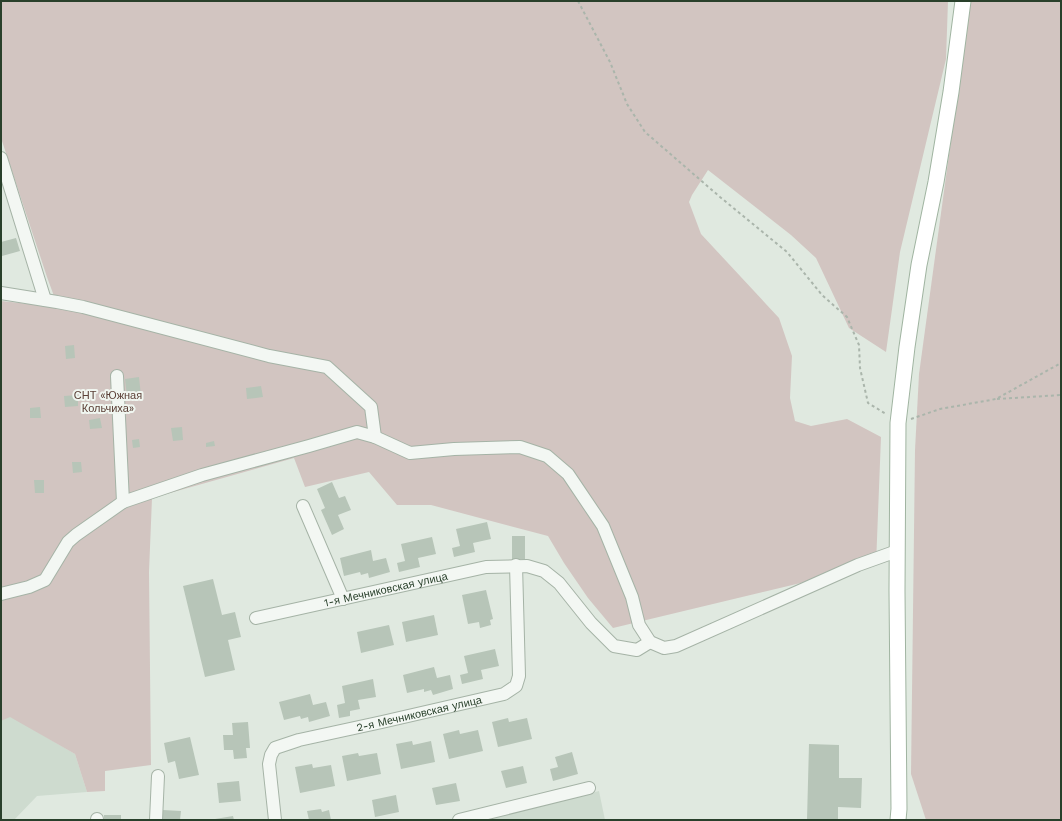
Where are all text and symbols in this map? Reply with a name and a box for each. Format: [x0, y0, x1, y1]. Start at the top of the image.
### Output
park label: СНТ «Южная Кольчиха» [74, 389, 142, 415]
street label: 1-я Мечниковская улица [323, 570, 450, 610]
street label: 2-я Мечниковская улица [355, 693, 484, 734]

